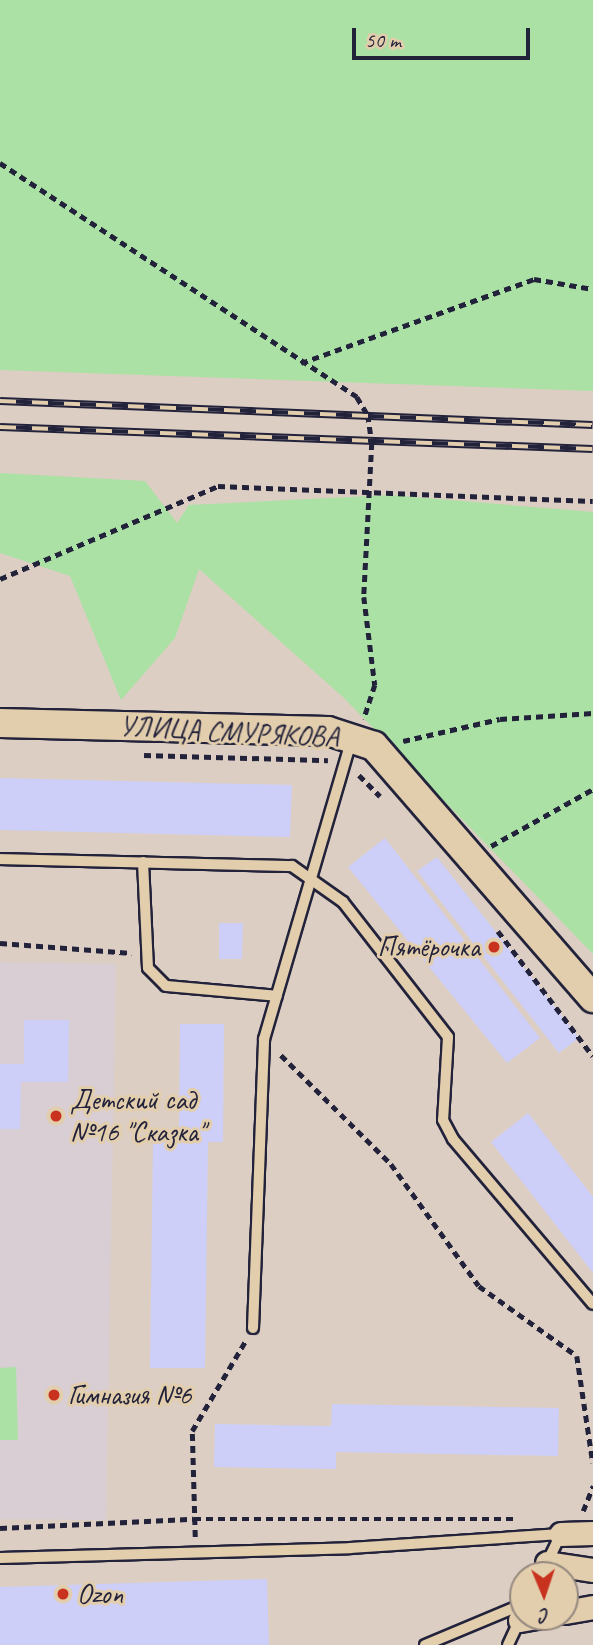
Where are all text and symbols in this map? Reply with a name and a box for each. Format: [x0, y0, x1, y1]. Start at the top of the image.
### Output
scale bar [355, 14, 534, 58]
text: 50 m [365, 27, 401, 53]
street label: УЛИЦА СМУРЯКОВА [119, 710, 339, 754]
place label: Пятёрочка [377, 930, 480, 964]
marker: Пятёрочка [486, 939, 502, 955]
place label: Детский сад №16 "Сказка" [70, 1083, 204, 1149]
marker: Детский сад №16 "Сказка" [48, 1108, 64, 1124]
place label: Гимназия №6 [68, 1378, 191, 1412]
marker: Гимназия №6 [46, 1387, 62, 1403]
north arrow [509, 1561, 579, 1631]
place label: Ozon [77, 1577, 123, 1611]
marker: Ozon [55, 1586, 71, 1602]
text: С [540, 1603, 550, 1627]

